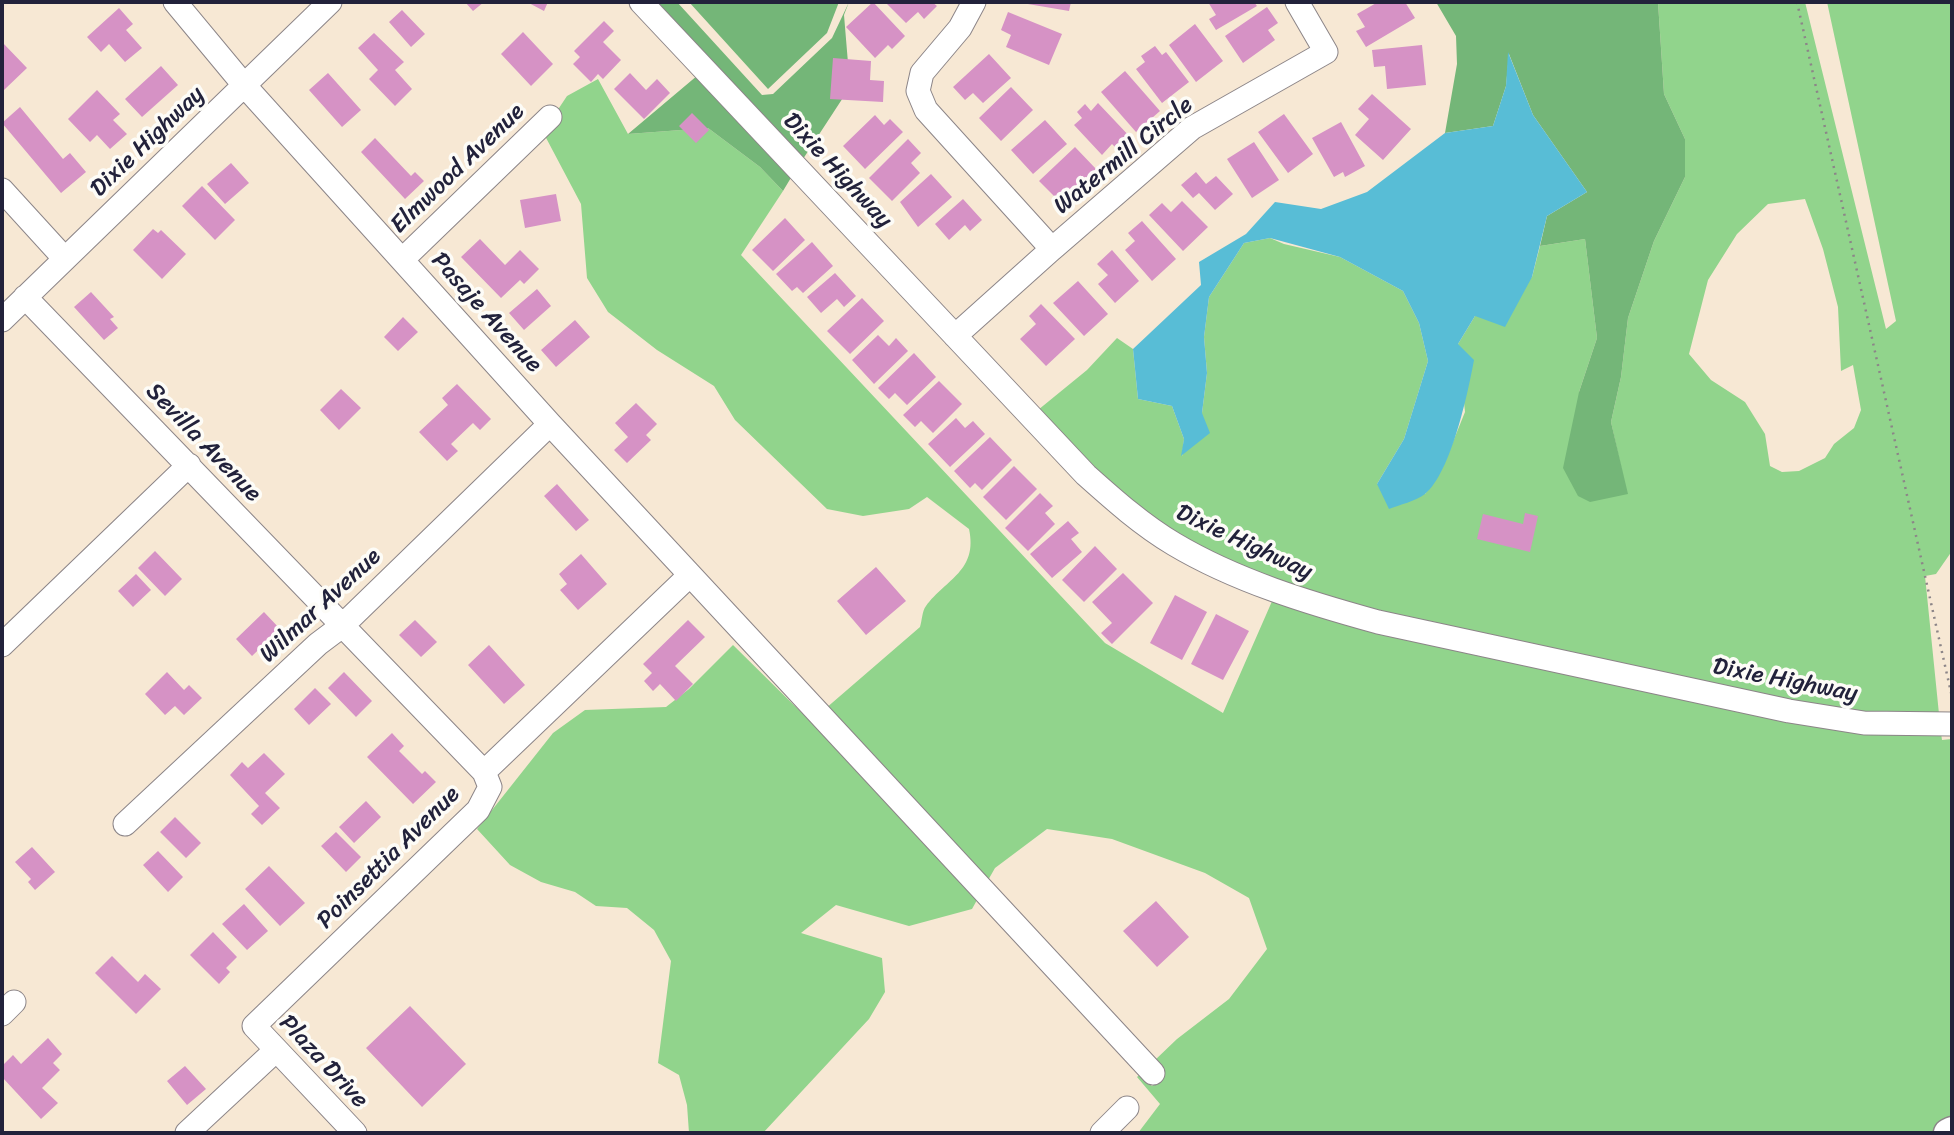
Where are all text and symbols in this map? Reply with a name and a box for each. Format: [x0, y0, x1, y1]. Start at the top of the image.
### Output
street label: Dixie Highway [85, 81, 211, 203]
street label: Watermill Circle [1049, 91, 1199, 221]
street label: Elmwood Avenue [385, 98, 531, 240]
street label: Dixie Highway [776, 107, 898, 235]
street label: Pasaje Avenue [424, 247, 548, 379]
street label: Sevilla Avenue [139, 378, 267, 508]
street label: Dixie Highway [1171, 499, 1317, 587]
street label: Wilmar Avenue [254, 543, 388, 669]
street label: Dixie Highway [1710, 653, 1860, 709]
street label: Poinsettia Avenue [312, 781, 466, 935]
street label: Plaza Drive [272, 1009, 374, 1115]

